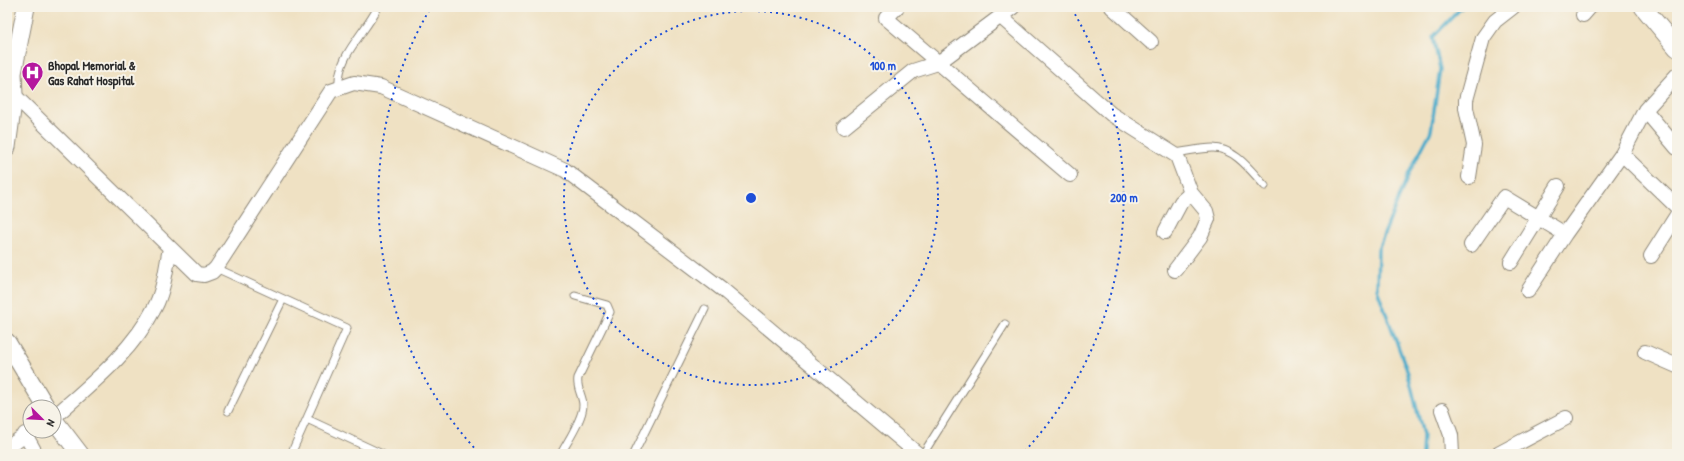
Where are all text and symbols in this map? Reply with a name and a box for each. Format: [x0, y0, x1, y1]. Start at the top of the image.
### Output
place label: Bhopal Memorial & Gas Rahat Hospital [48, 56, 136, 90]
text: 100 m [870, 57, 896, 74]
hospital icon: Bhopal Memorial & Gas Rahat Hospital [20, 59, 46, 92]
text: 200 m [1110, 189, 1138, 206]
centre of rings [744, 191, 758, 205]
north arrow [22, 399, 62, 439]
text: N [43, 418, 59, 429]

